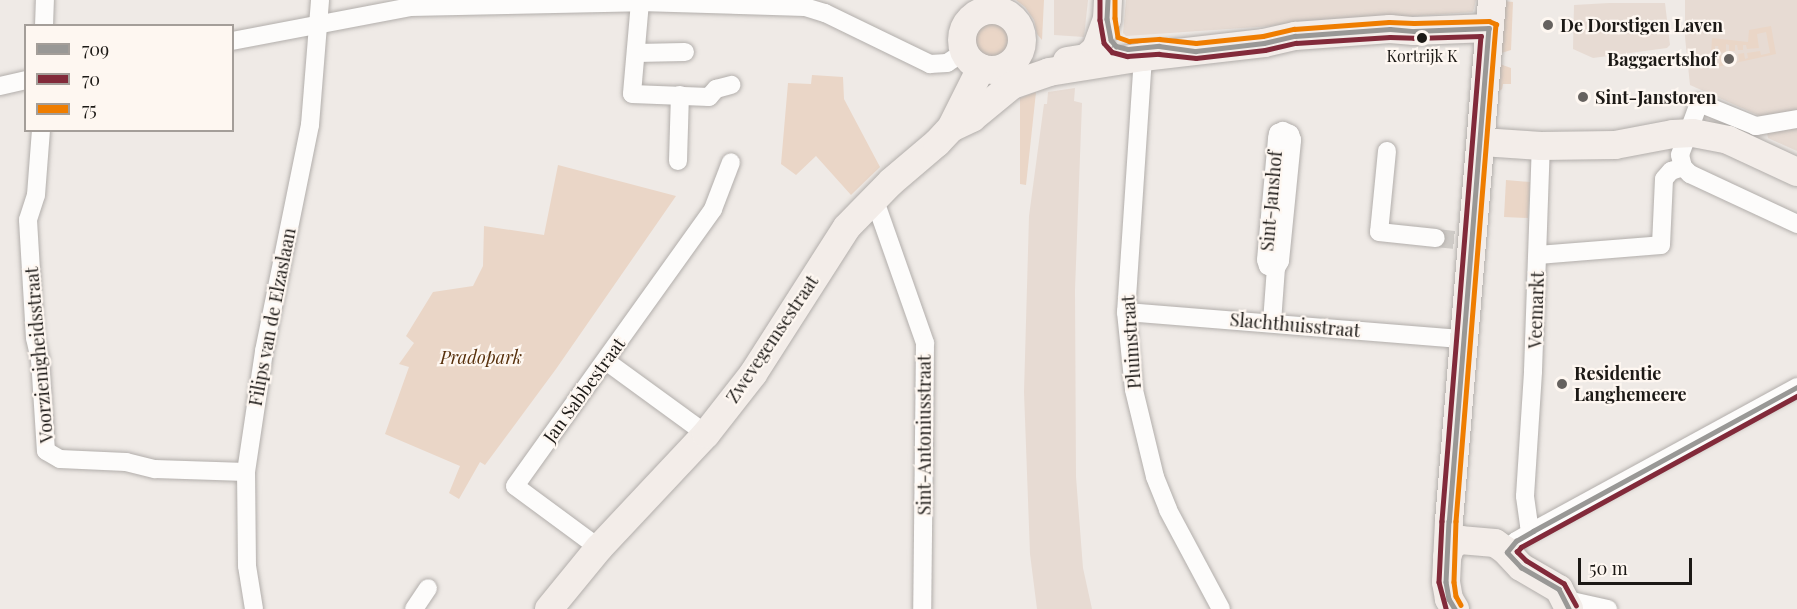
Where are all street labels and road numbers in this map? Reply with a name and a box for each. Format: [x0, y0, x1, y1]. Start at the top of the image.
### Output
street label: Sint-Janshof [1256, 150, 1286, 252]
street label: Filips van de Elzaslaan [244, 226, 300, 408]
street label: Voorzienigheidsstraat [21, 266, 57, 444]
street label: Zwevegemsestraat [721, 271, 823, 407]
street label: Veemarkt [1524, 271, 1548, 349]
street label: Pluimstraat [1117, 294, 1145, 390]
street label: Slachthuisstraat [1229, 309, 1361, 341]
street label: Jan Sabbestraat [539, 333, 629, 447]
street label: Sint-Antoniusstraat [913, 355, 935, 515]

